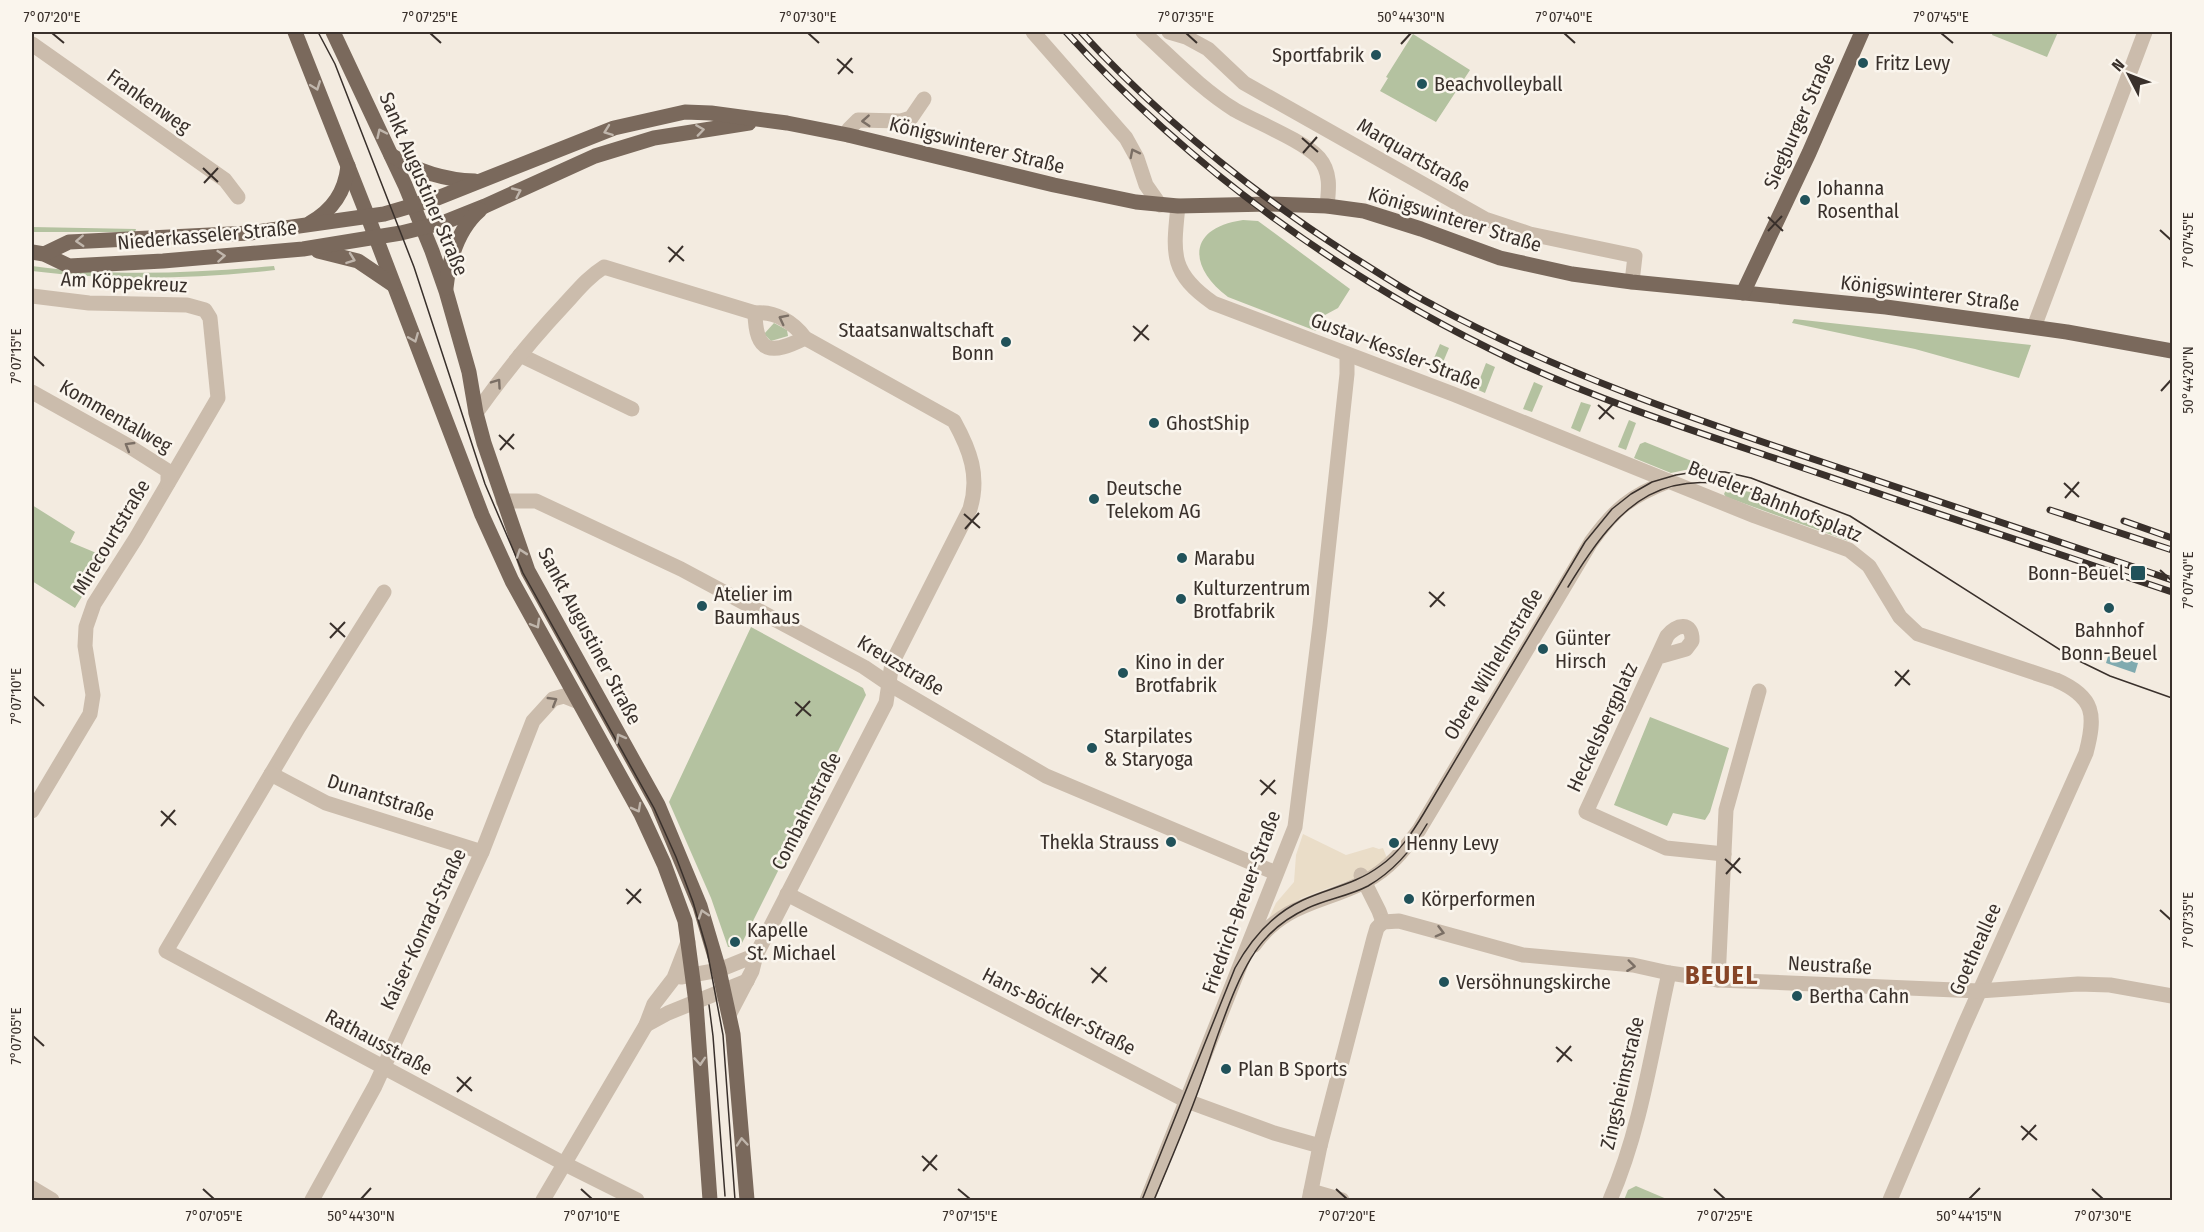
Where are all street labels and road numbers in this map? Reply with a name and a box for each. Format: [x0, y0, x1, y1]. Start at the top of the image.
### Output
street label: Siegburger Straße [1758, 49, 1840, 193]
street label: Frankenweg [103, 63, 196, 139]
street label: Sankt Augustiner Straße [374, 89, 474, 279]
street label: Königswinterer Straße [887, 112, 1067, 178]
street label: Marquartstraße [1353, 113, 1475, 197]
street label: Königswinterer Straße [1365, 181, 1545, 257]
street label: Niederkasseler Straße [116, 215, 298, 255]
street label: Am Köppekreuz [60, 267, 188, 297]
street label: Königswinterer Straße [1839, 270, 2021, 316]
street label: Gustav-Kessler-Straße [1307, 307, 1485, 395]
street label: Kommentalweg [56, 374, 177, 458]
street label: Beueler Bahnhofsplatz [1685, 455, 1866, 547]
street label: Mirecourtstraße [67, 475, 155, 599]
street label: Sankt Augustiner Straße [533, 543, 647, 729]
street label: Obere Wilhelmstraße [1438, 584, 1548, 744]
street label: Kreuzstraße [853, 630, 949, 700]
street label: Heckelsbergplatz [1562, 658, 1643, 796]
street label: Combahnstraße [766, 748, 846, 874]
street label: Dunantstraße [324, 768, 438, 826]
street label: Friedrich-Breuer-Straße [1197, 807, 1285, 997]
street label: Kaiser-Konrad-Straße [375, 844, 471, 1014]
street label: Goetheallee [1944, 899, 2006, 999]
street label: Neustraße [1787, 951, 1873, 979]
street label: Hans-Böckler-Straße [978, 962, 1140, 1060]
street label: Rathausstraße [321, 1004, 437, 1080]
street label: Zingsheimstraße [1595, 1014, 1649, 1152]

